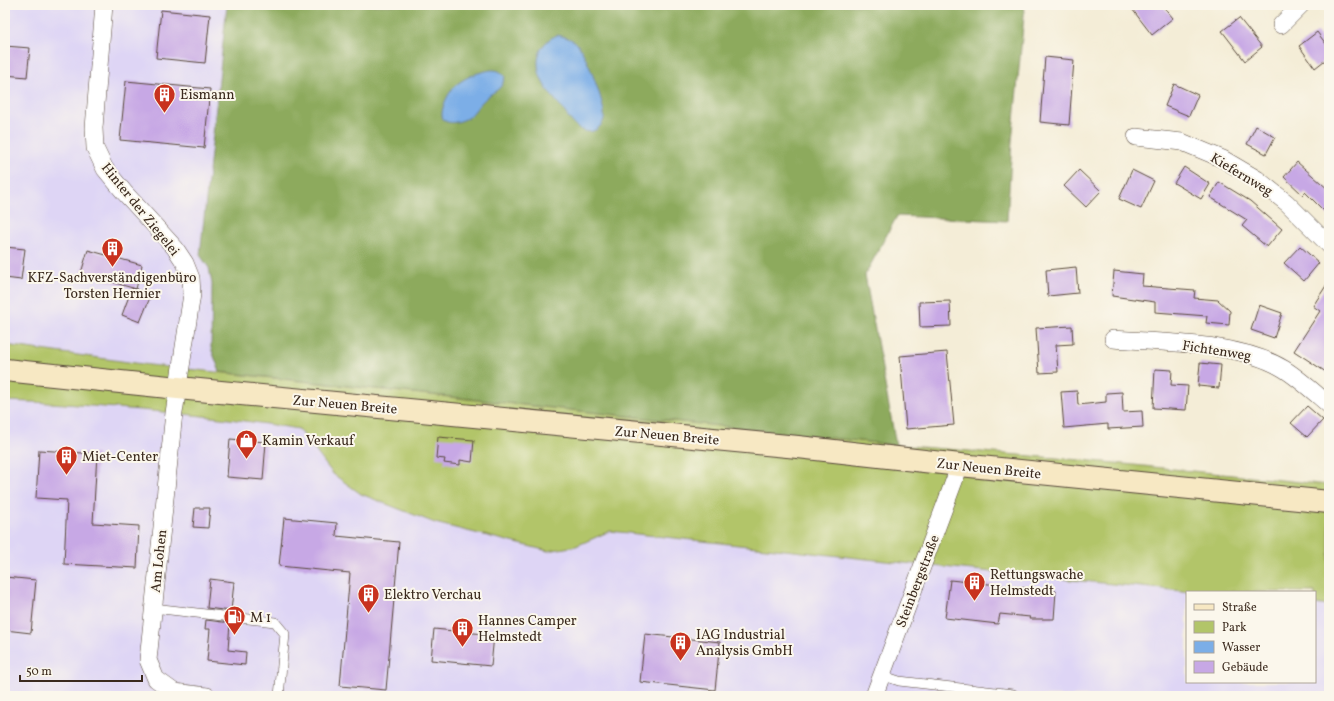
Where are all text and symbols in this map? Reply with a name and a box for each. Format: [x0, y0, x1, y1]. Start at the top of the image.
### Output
building icon: Eismann [152, 81, 178, 114]
place label: Eismann [180, 86, 235, 105]
street label: Kiefernweg [1206, 149, 1276, 201]
street label: Hinter der Ziegelei [96, 159, 183, 261]
building icon: KFZ-Sachverständigenbüro Torsten Hernier [99, 236, 125, 269]
place label: KFZ-Sachverständigenbüro Torsten Hernier [28, 269, 197, 304]
street label: Fichtenweg [1181, 337, 1253, 366]
street label: Zur Neuen Breite [292, 391, 398, 420]
street label: Zur Neuen Breite [614, 422, 720, 451]
shop icon: Kamin Verkauf [234, 427, 260, 460]
place label: Kamin Verkauf [262, 432, 355, 451]
building icon: Miet-Center [53, 443, 79, 476]
place label: Miet-Center [82, 448, 158, 467]
street label: Zur Neuen Breite [936, 455, 1042, 484]
street label: Am Lohen [147, 529, 172, 594]
street label: Steinbergstraße [892, 532, 945, 631]
place label: Rettungswache Helmstedt [990, 566, 1084, 601]
building icon: Rettungswache Helmstedt [961, 569, 987, 602]
building icon: Elektro Verchau [356, 581, 382, 614]
place label: Elektro Verchau [384, 586, 481, 605]
legend [1186, 591, 1316, 683]
text: Straße [1222, 600, 1257, 616]
fuel station icon: M 1 [222, 604, 248, 637]
place label: M 1 [250, 609, 271, 628]
place label: Hannes Camper Helmstedt [478, 612, 577, 647]
building icon: Hannes Camper Helmstedt [450, 615, 476, 648]
text: Park [1222, 620, 1247, 636]
place label: IAG Industrial Analysis GmbH [696, 626, 793, 661]
building icon: IAG Industrial Analysis GmbH [667, 629, 693, 662]
text: Wasser [1222, 640, 1260, 656]
scale bar [20, 657, 142, 683]
text: Gebäude [1222, 660, 1269, 676]
text: 50 m [26, 664, 52, 680]

